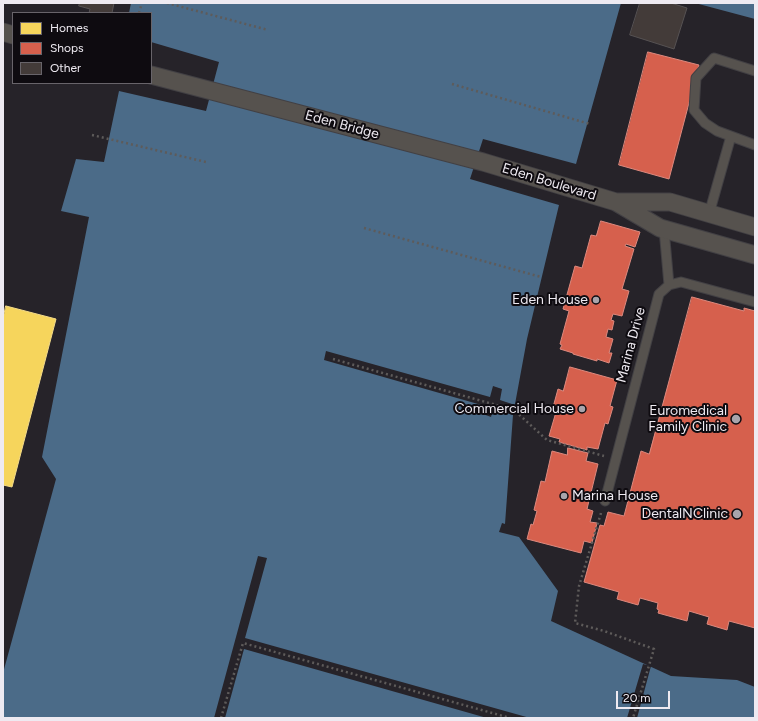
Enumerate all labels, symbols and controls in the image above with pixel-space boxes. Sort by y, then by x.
legend [12,12,152,84]
text: Homes [50,21,88,35]
text: Shops [50,41,84,55]
text: Other [50,61,81,75]
street label: Eden Bridge [303,107,381,143]
street label: Eden Boulevard [500,160,598,204]
place label: Eden House [512,292,588,308]
marker: Eden House [591,295,601,305]
street label: Marina Drive [613,305,649,385]
place label: Commercial House [454,401,574,417]
place label: Euromedical Family Clinic [648,403,727,436]
marker: Commercial House [577,404,587,414]
marker: Euromedical Family Clinic [730,413,742,425]
place label: Marina House [572,488,658,504]
marker: Marina House [559,491,569,501]
place label: DentalNClinic [642,506,728,522]
marker: DentalNClinic [731,508,743,520]
scale bar [618,683,672,709]
text: 20 m [623,691,651,705]

